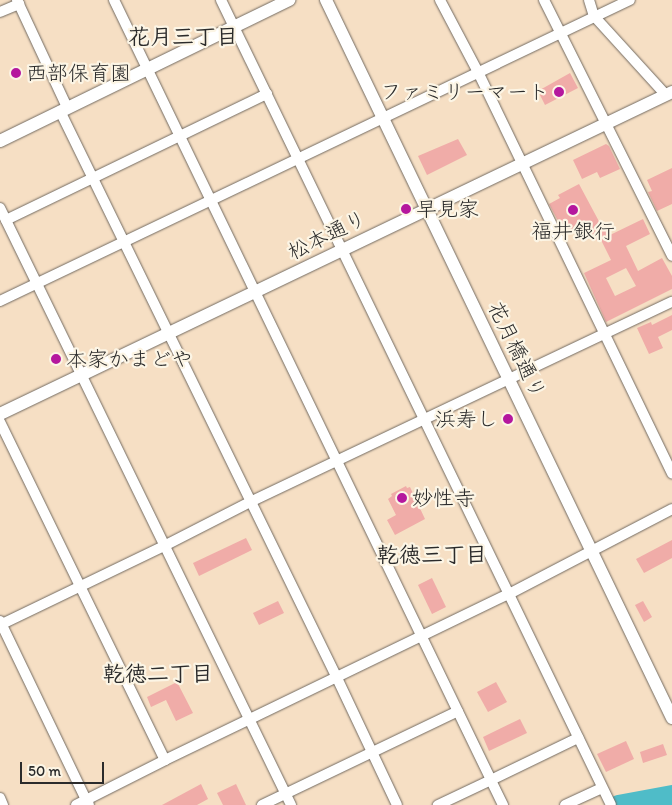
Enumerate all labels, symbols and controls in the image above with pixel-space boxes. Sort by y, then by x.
district label: 花月三丁目 [128,24,238,50]
place label: 西部保育園 [26,60,131,86]
marker: 西部保育園 [10,67,22,79]
place label: ファミリーマート [381,79,549,105]
marker: ファミリーマート [553,86,565,98]
place label: 早見家 [416,196,479,222]
marker: 早見家 [400,203,412,215]
marker: 福井銀行 [567,204,579,216]
street label: 松本通り [284,205,370,265]
place label: 福井銀行 [531,218,615,244]
street label: 花月橋通り [483,297,551,403]
place label: 本家かまどや [66,346,192,372]
marker: 本家かまどや [50,353,62,365]
place label: 浜寿し [435,406,498,432]
marker: 浜寿し [502,413,514,425]
place label: 妙性寺 [412,485,475,511]
marker: 妙性寺 [396,492,408,504]
district label: 乾徳三丁目 [377,542,487,568]
district label: 乾徳二丁目 [103,661,213,687]
scale bar [22,752,106,784]
text: 50 m [28,762,61,780]

